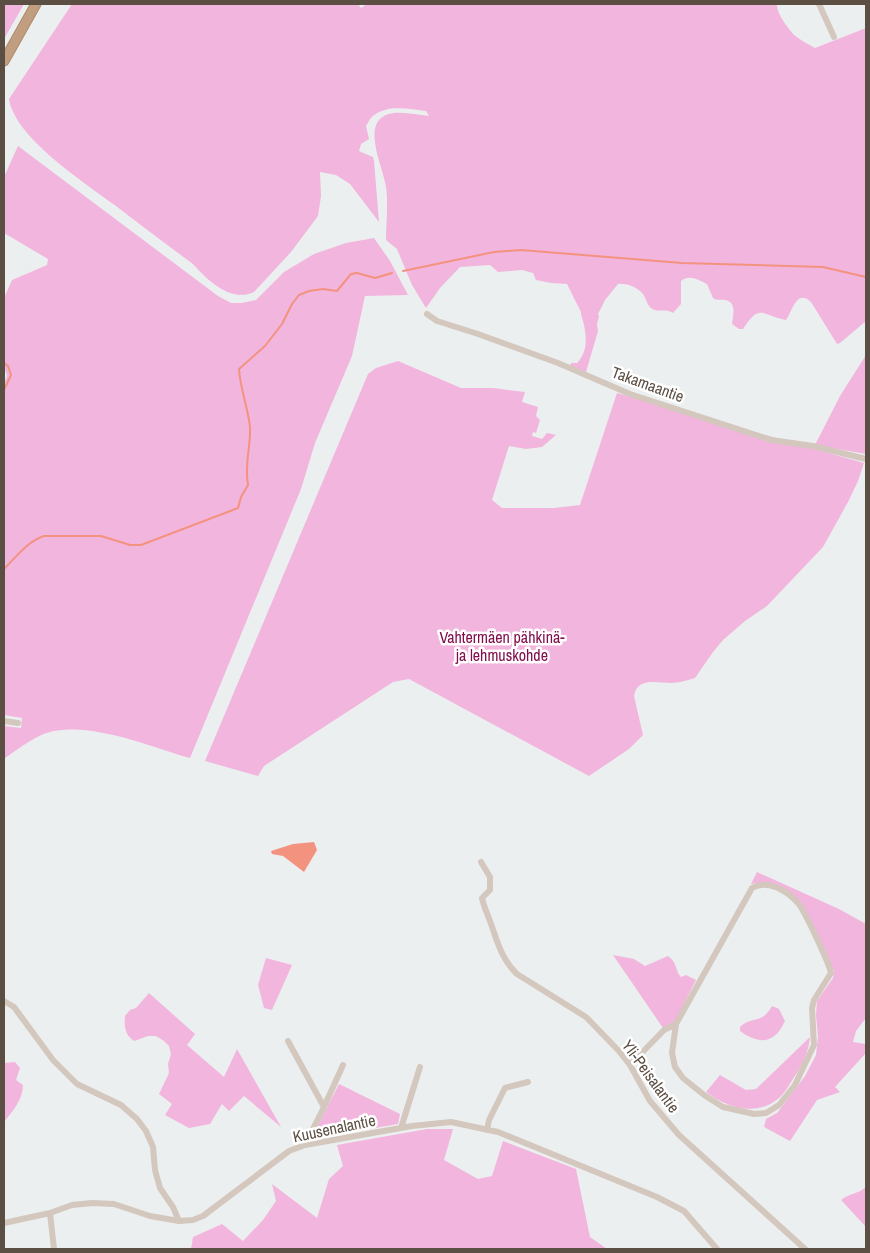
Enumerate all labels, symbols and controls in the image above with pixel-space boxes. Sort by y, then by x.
street label: Takamaantie [609,361,687,407]
park label: Vahtermäen pähkinä- ja lehmuskohde [439,626,565,666]
street label: Yli-Peisalantie [617,1035,685,1117]
street label: Kuusenalantie [291,1109,377,1147]

